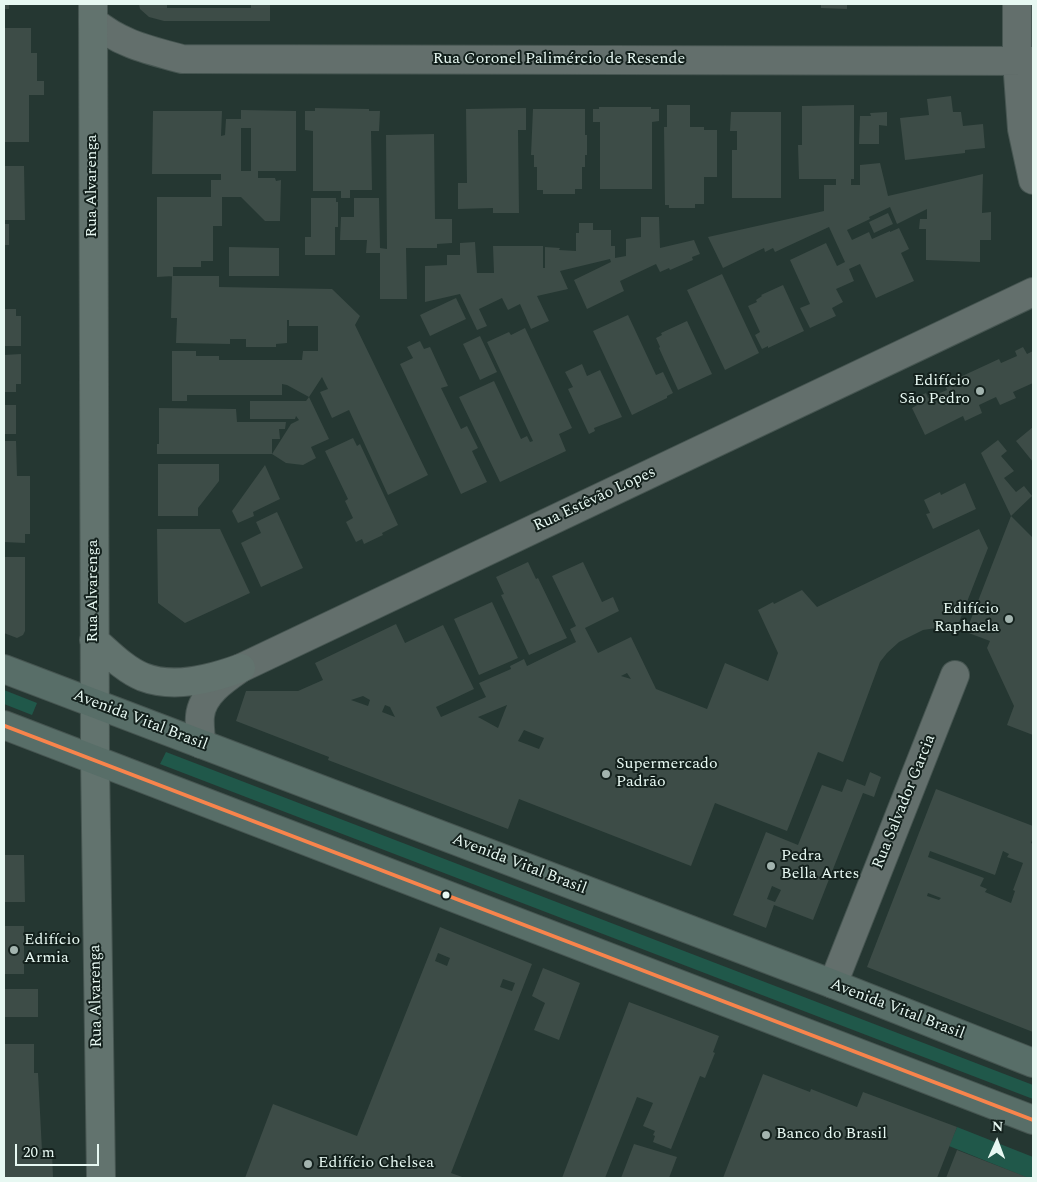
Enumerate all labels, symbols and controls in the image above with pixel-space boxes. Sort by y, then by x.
street label: Rua Coronel Palimércio de Resende [433,50,685,70]
street label: Rua Alvarenga [83,134,103,238]
place label: Edifício São Pedro [899,372,970,410]
marker: Edifício São Pedro [974,385,986,397]
street label: Rua Estêvão Lopes [531,463,659,537]
street label: Rua Alvarenga [84,539,104,643]
place label: Edifício Raphaela [934,600,999,638]
marker: Edifício Raphaela [1003,613,1015,625]
street label: Avenida Vital Brasil [70,687,210,755]
street label: Rua Salvador Garcia [869,732,941,872]
place label: Supermercado Padrão [616,755,718,793]
marker: Supermercado Padrão [600,768,612,780]
street label: Avenida Vital Brasil [449,831,589,899]
place label: Pedra Bella Artes [781,847,859,885]
marker: Pedra Bella Artes [765,860,777,872]
unlabelled marker [441,890,451,900]
place label: Edifício Armia [24,931,80,969]
marker: Edifício Armia [8,944,20,956]
street label: Rua Alvarenga [87,944,107,1048]
street label: Avenida Vital Brasil [827,976,967,1044]
text: N [991,1116,1004,1137]
north arrow [972,1117,1022,1167]
place label: Banco do Brasil [776,1125,887,1145]
marker: Banco do Brasil [760,1129,772,1141]
scale bar [18,1134,101,1166]
text: 20 m [23,1141,55,1164]
place label: Edifício Chelsea [318,1154,434,1174]
marker: Edifício Chelsea [302,1158,314,1170]

